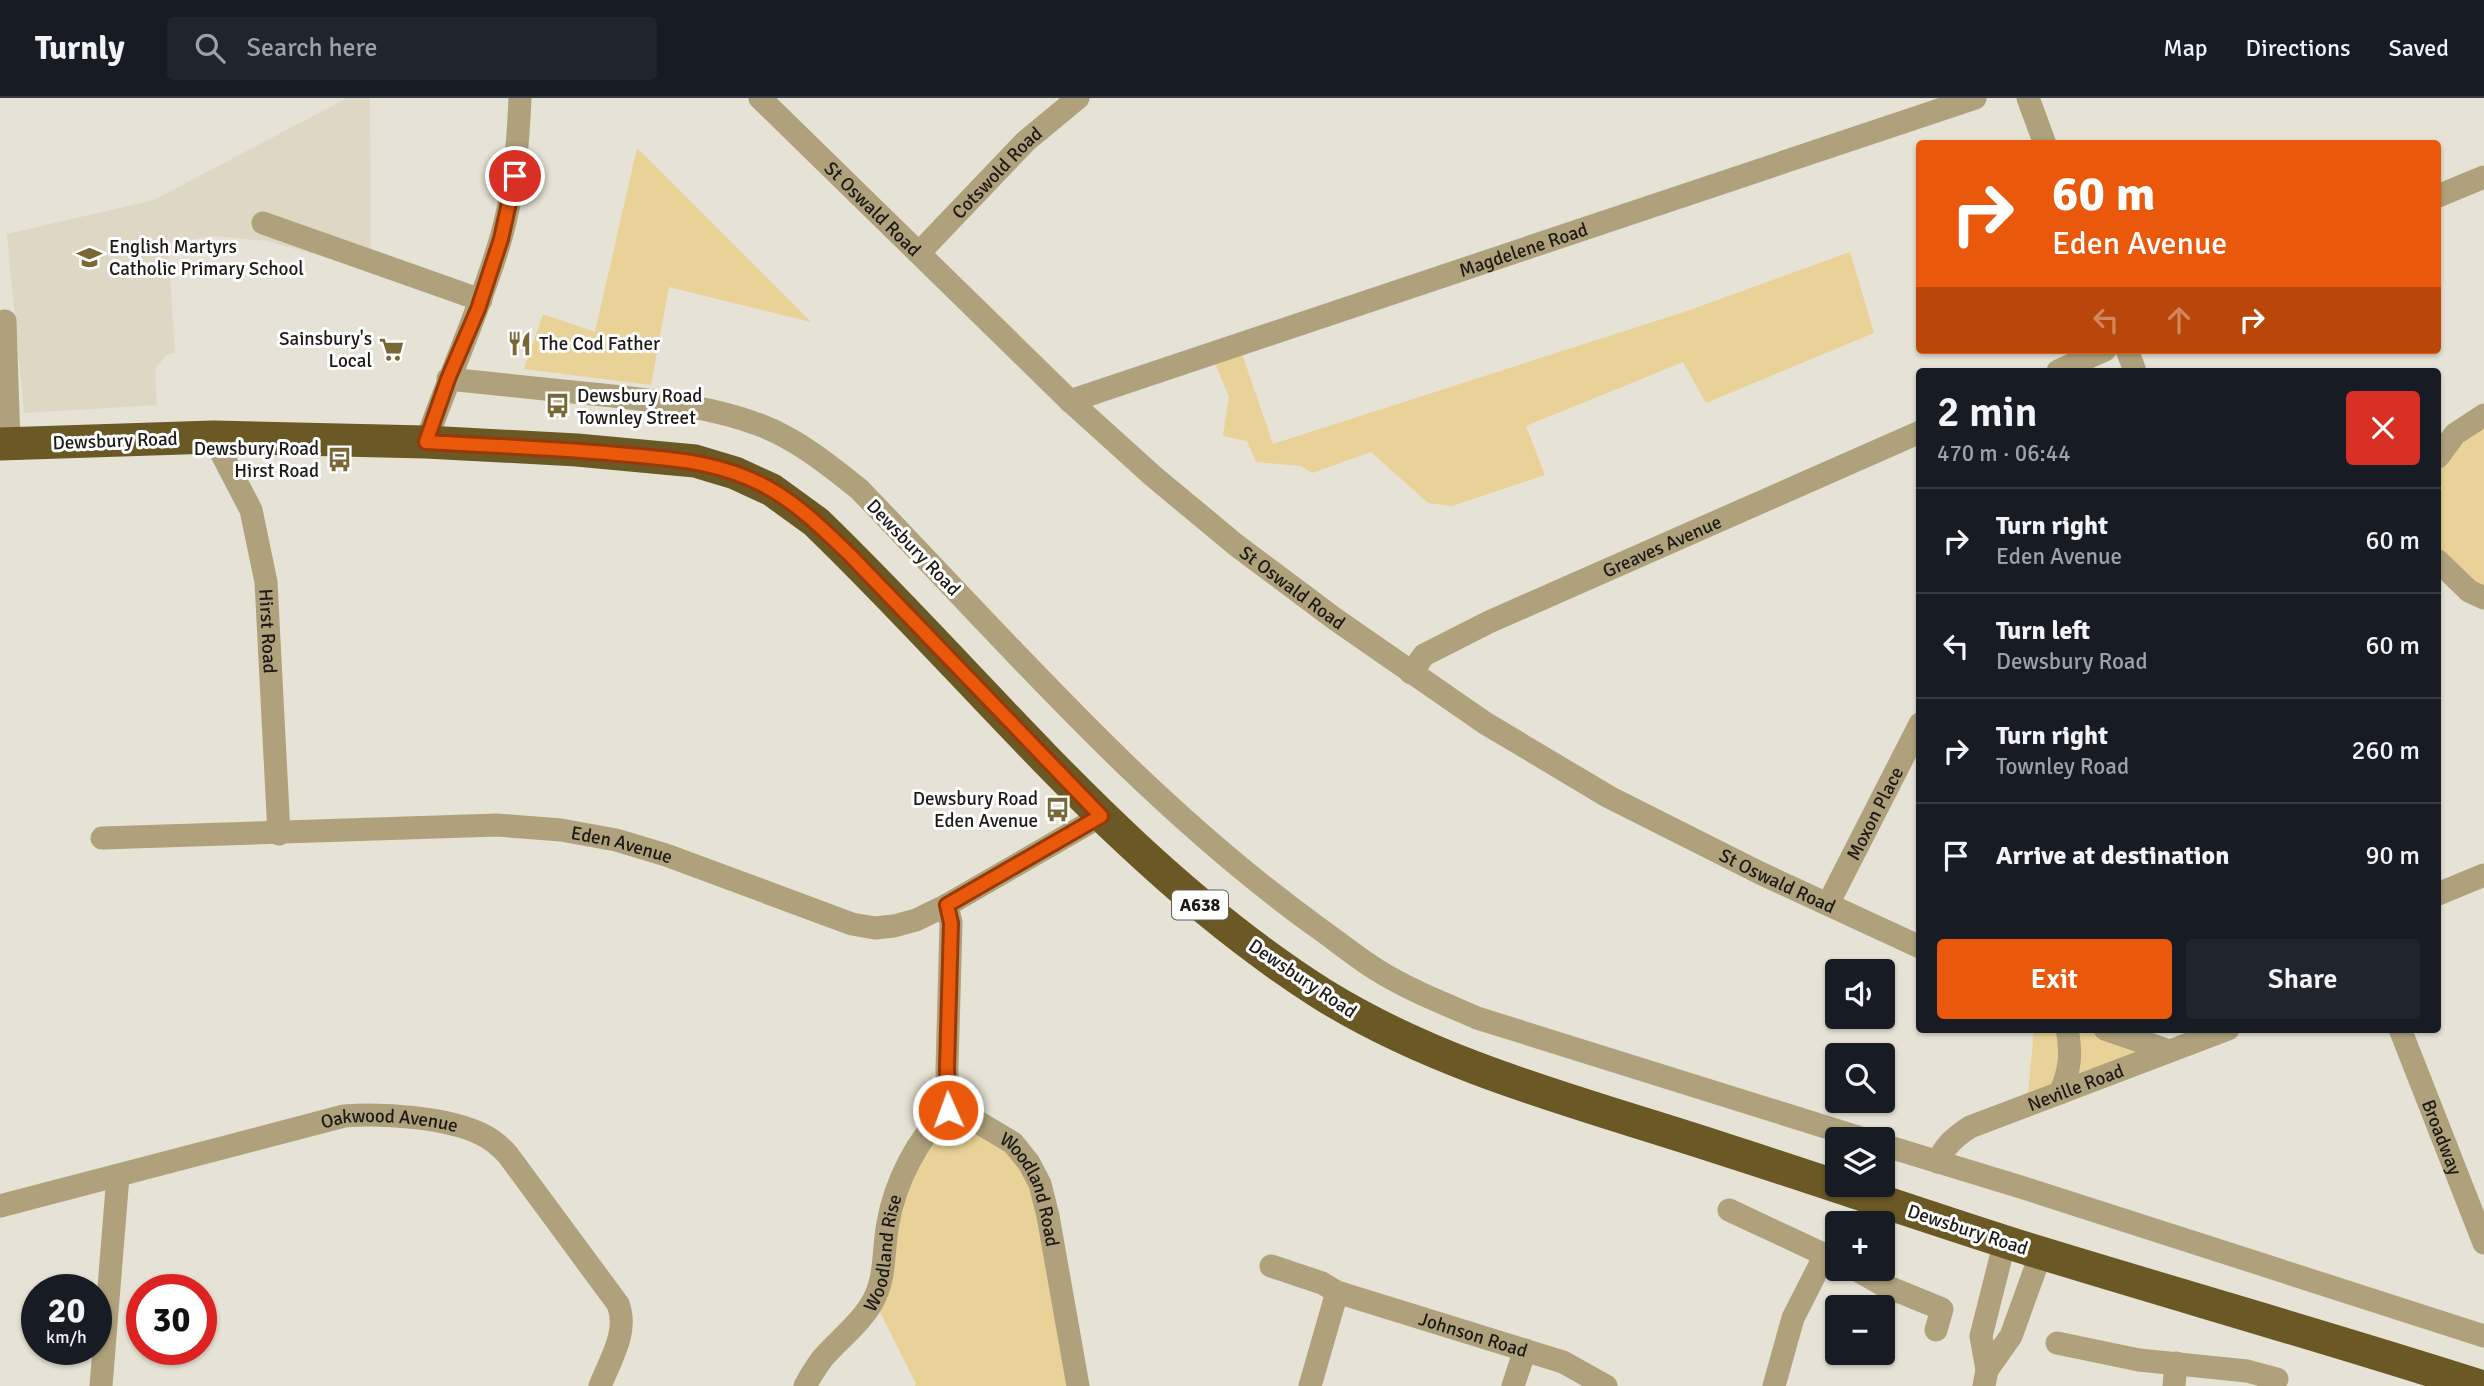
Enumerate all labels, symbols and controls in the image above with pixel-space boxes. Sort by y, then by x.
search box [167,17,657,80]
text: Turnly [35,28,125,69]
icon: search [191,29,229,67]
text: Search here [247,32,378,64]
text: Map [2163,33,2208,63]
text: Directions [2246,33,2351,63]
text: Saved [2389,33,2449,63]
street label: Cotswold Road [947,122,1047,224]
pin [485,146,545,206]
icon: arrive [496,157,534,195]
street label: St Oswald Road [819,157,926,262]
text: 60 m [2052,164,2155,224]
icon: right [1937,168,2028,259]
street label: Magdelene Road [1456,218,1591,283]
text: Eden Avenue [2052,224,2227,263]
place label: English Martyrs Catholic Primary School [109,235,304,281]
school or university icon: English Martyrs Catholic Primary School [75,243,103,271]
icon: left [2087,301,2125,339]
icon: ahead [2160,301,2198,339]
icon: right [2233,301,2271,339]
place label: Sainsbury's Local [279,327,372,373]
restaurant icon: The Cod Father [505,329,533,357]
place label: The Cod Father [539,332,660,356]
supermarket icon: Sainsbury's Local [378,335,406,363]
place label: Dewsbury Road Townley Street [577,384,702,430]
text: 2 min [1937,387,2038,438]
button: close [2346,391,2420,465]
bus stop icon: Dewsbury Road Townley Street [543,392,571,420]
street label: Dewsbury Road [52,427,178,455]
place label: Dewsbury Road Hirst Road [194,437,319,483]
text: 470 m · 06:44 [1937,439,2071,468]
bus stop icon: Dewsbury Road Hirst Road [325,445,353,473]
street label: Dewsbury Road [861,494,965,601]
street label: Greaves Avenue [1599,510,1725,583]
text: Turn right [1996,510,2108,542]
icon: right [1937,522,1975,560]
text: 60 m [2365,525,2420,557]
street label: St Oswald Road [1234,541,1350,635]
text: Eden Avenue [1996,542,2122,571]
street label: Hirst Road [253,588,282,674]
text: Turn left [1996,615,2090,647]
icon: left [1937,627,1975,665]
text: 60 m [2365,630,2420,662]
text: Dewsbury Road [1996,647,2148,676]
text: Turn right [1996,720,2108,752]
icon: right [1937,732,1975,770]
text: 260 m [2351,735,2420,767]
text: Townley Road [1996,752,2129,781]
street label: Moxon Place [1841,763,1909,865]
place label: Dewsbury Road Eden Avenue [913,787,1038,833]
bus stop icon: Dewsbury Road Eden Avenue [1044,795,1072,823]
street label: Eden Avenue [569,821,676,869]
icon: arrive [1937,837,1975,875]
text: Arrive at destination [1996,840,2229,872]
text: 90 m [2365,840,2420,872]
street label: St Oswald Road [1715,843,1839,919]
road number: A638 [1172,890,1228,920]
street label: Dewsbury Road [1244,934,1361,1024]
button: Exit [1937,939,2172,1019]
button: Share [2186,939,2420,1019]
map controls [1825,959,1895,1365]
button: sound [1825,959,1895,1029]
button: search [1825,1043,1895,1113]
street label: Neville Road [2024,1059,2127,1117]
position arrow [911,1073,985,1147]
street label: Broadway [2416,1096,2467,1179]
street label: Oakwood Avenue [318,1104,461,1138]
street label: Woodland Road [995,1127,1064,1249]
button: layers [1825,1127,1895,1197]
street label: Woodland Rise [858,1191,908,1316]
street label: Dewsbury Road [1904,1199,2031,1261]
button: + [1825,1211,1895,1281]
speed limit sign: 30 [126,1274,217,1365]
text: 20 [48,1289,85,1332]
button: − [1825,1295,1895,1365]
street label: Johnson Road [1416,1307,1530,1363]
text: km/h [46,1326,87,1348]

